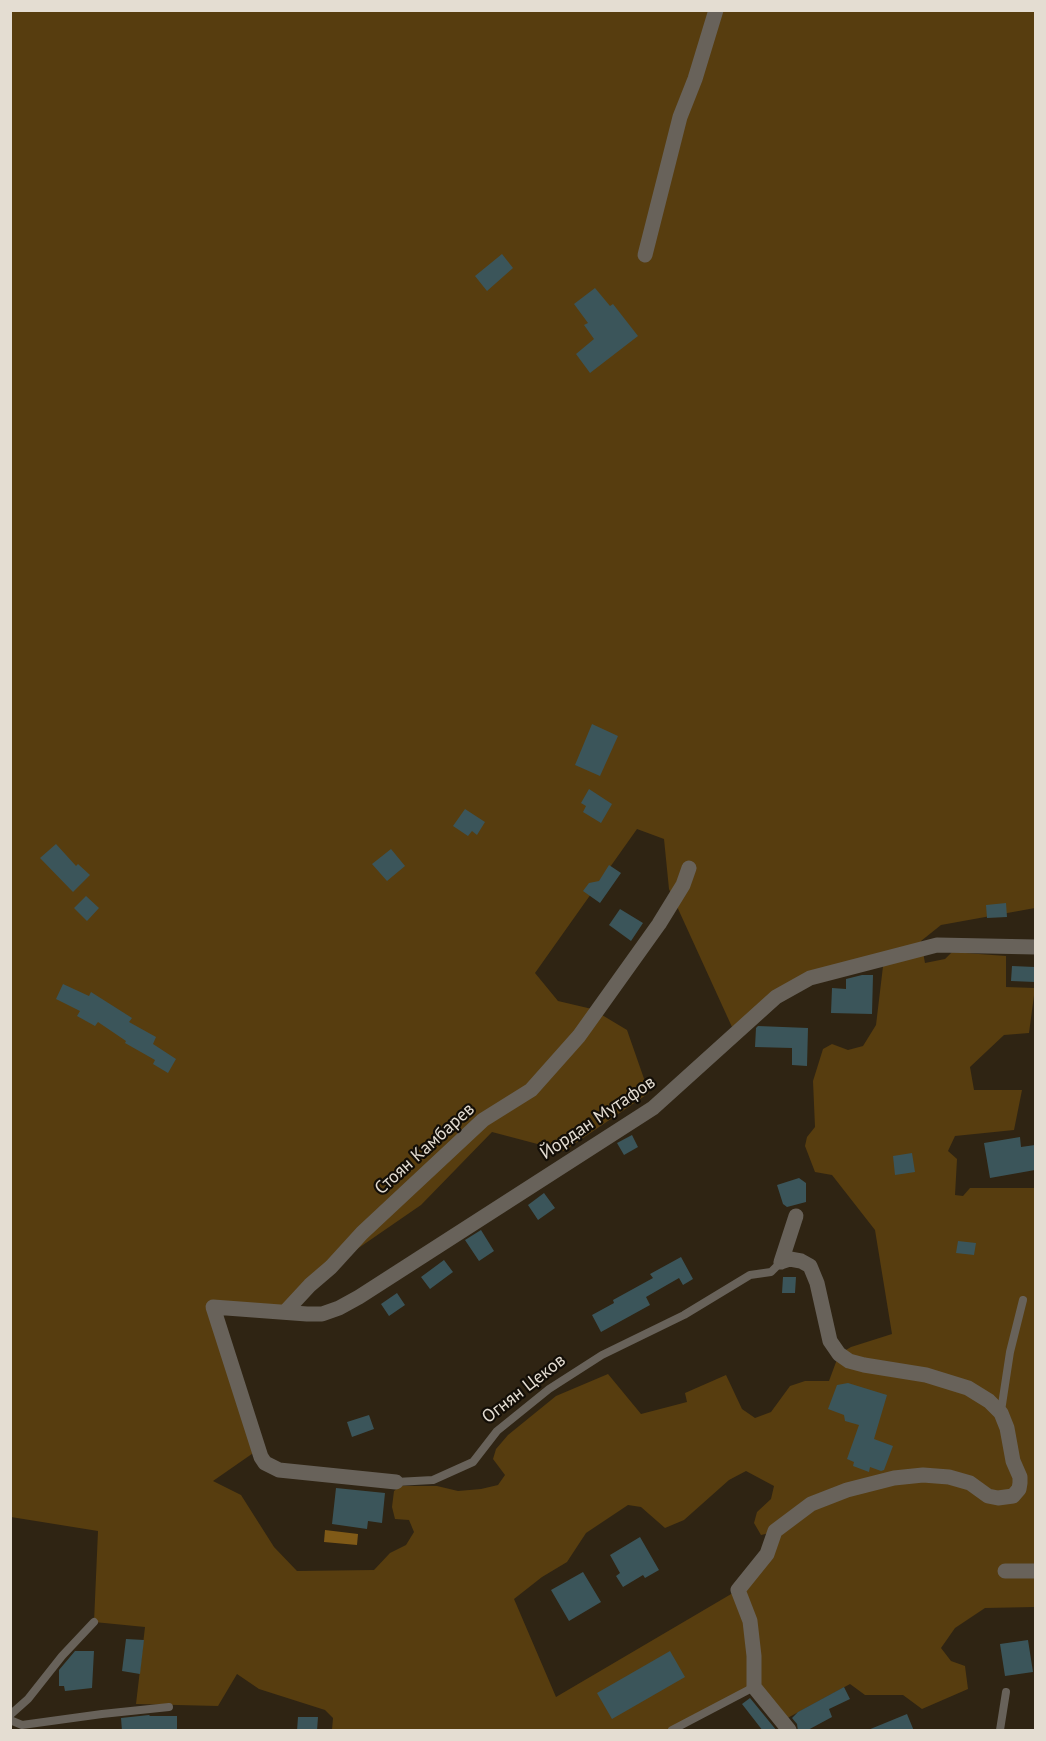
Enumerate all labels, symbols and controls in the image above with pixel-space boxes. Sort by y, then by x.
street label: Йордан Мутафов [536,1071,660,1165]
street label: Стоян Камбарев [371,1099,479,1199]
street label: Огнян Цеков [478,1350,570,1428]

